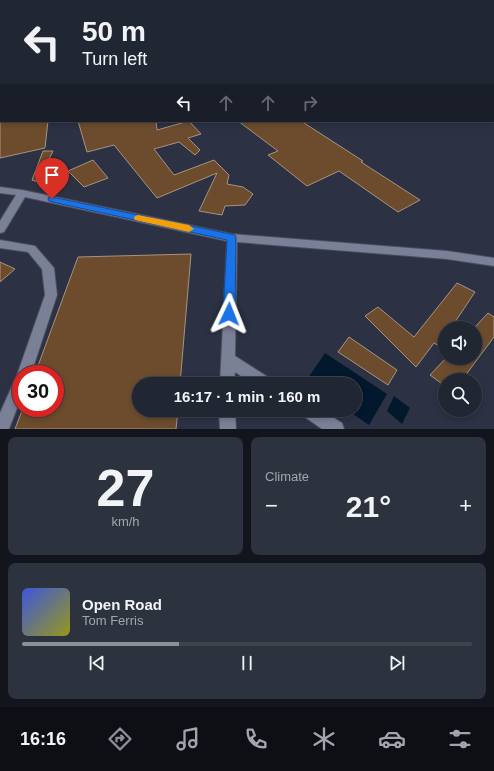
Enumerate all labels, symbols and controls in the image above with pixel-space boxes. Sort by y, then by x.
icon: left [16,16,68,68]
text: 50 m [82,16,146,47]
text: Turn left [82,49,147,69]
icon: left [173,92,195,114]
icon: ahead [215,92,237,114]
icon: ahead [257,92,279,114]
icon: right [299,92,321,114]
pin [35,158,69,199]
icon: arrive [41,164,63,186]
position arrow [208,293,250,335]
map controls [438,321,482,417]
button: sound [438,321,482,365]
speed limit sign: 30 [12,365,64,417]
button: search [438,373,482,417]
text: 16:17 · 1 min · 160 m [174,388,320,405]
text: 27 [97,459,154,517]
text: Climate [265,469,309,484]
text: 21° [346,490,391,523]
text: − [265,493,278,518]
text: + [459,493,472,518]
text: km/h [111,514,140,529]
text: Open Road [82,596,162,613]
text: Tom Ferris [82,613,143,628]
icon: previous [86,652,108,674]
icon: pause [236,652,258,674]
icon: next [386,652,408,674]
icon: directions [106,725,134,753]
icon: music [174,725,202,753]
icon: phone [242,725,270,753]
icon: climate [310,725,338,753]
icon: car [378,725,406,753]
icon: filters [446,725,474,753]
text: 16:16 [20,729,66,749]

